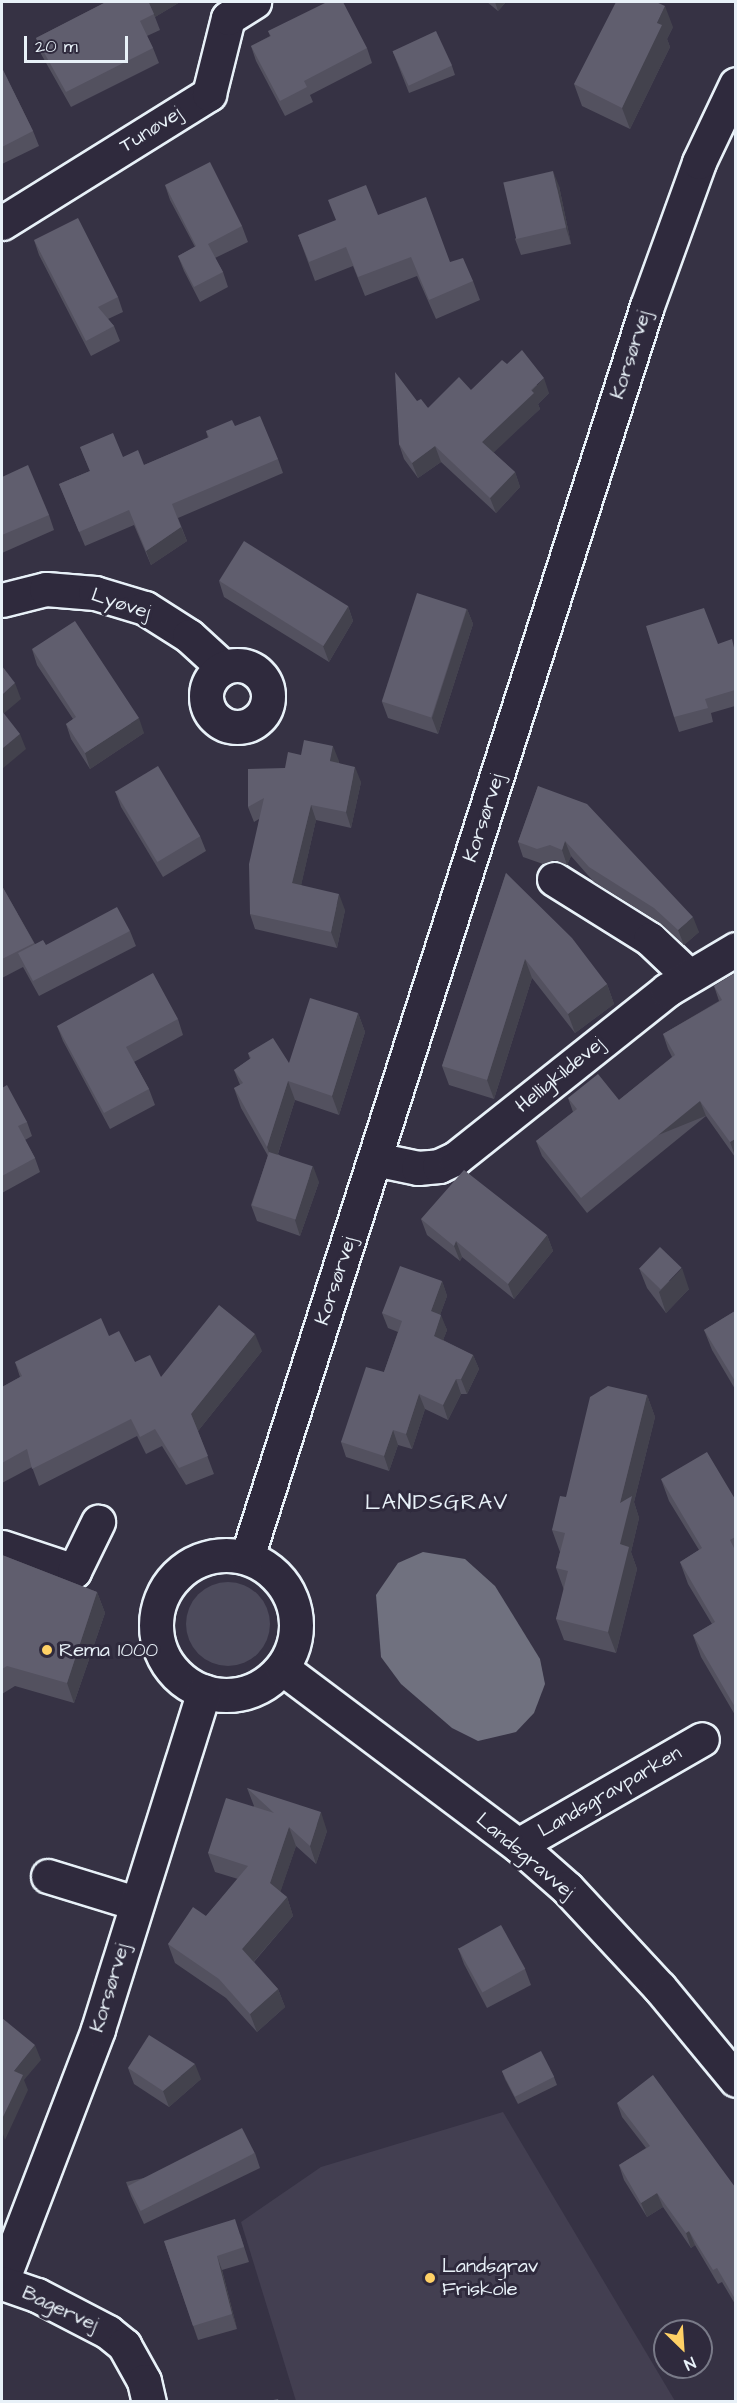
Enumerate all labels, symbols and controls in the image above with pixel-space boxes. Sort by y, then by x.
scale bar [27,24,130,62]
text: 20 m [35,34,78,59]
street label: Tunøvej [116,102,186,158]
street label: Korsørvej [605,308,657,402]
street label: Lyøvej [88,583,154,625]
street label: Korsørvej [458,771,510,865]
street label: Helligkildevej [511,1032,609,1118]
street label: Korsørvej [310,1234,362,1328]
district label: LANDSGRAV [365,1490,509,1516]
place label: Rema 1000 [59,1638,158,1662]
marker: Rema 1000 [40,1643,54,1657]
street label: Landsgravparken [534,1741,686,1843]
street label: Landsgravvej [471,1808,579,1904]
street label: Korsørvej [85,1941,135,2035]
place label: Landsgrav Friskole [442,2254,538,2301]
marker: Landsgrav Friskole [423,2271,437,2285]
street label: Bagervej [18,2281,102,2337]
north arrow [653,2319,713,2379]
text: N [681,2351,699,2376]

